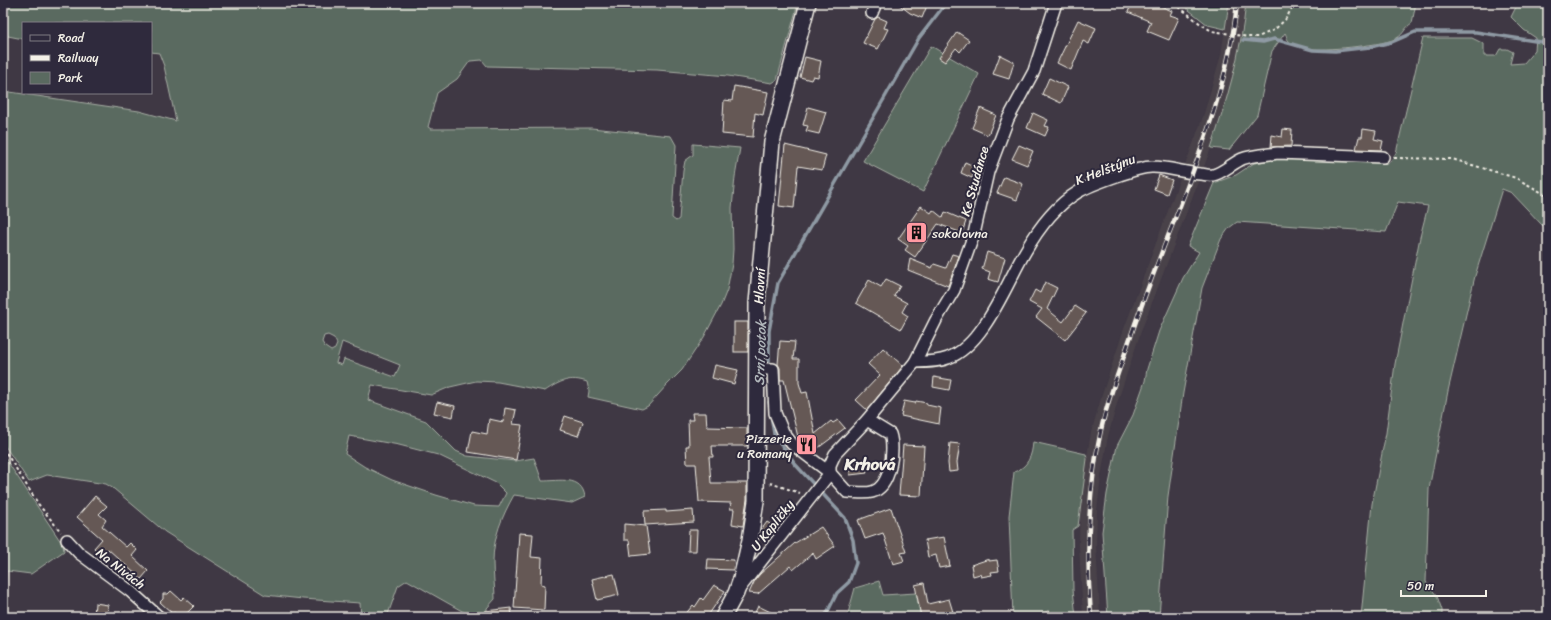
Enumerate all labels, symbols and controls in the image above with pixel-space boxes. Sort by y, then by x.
legend [22,22,152,94]
text: Road [58,27,85,49]
text: Railway [58,47,99,69]
text: Park [58,67,83,89]
street label: Ke Studánce [954,143,995,219]
street label: K Helštýnu [1072,147,1139,192]
building icon: sokolovna [904,220,930,246]
place label: sokolovna [931,222,988,245]
street label: Hlavní [747,266,772,305]
water label: Srní potok [747,319,774,386]
place label: Pizzerie u Romany [737,427,792,465]
restaurant icon: Pizzerie u Romany [794,432,820,458]
district label: Krhová [843,449,896,479]
street label: U Kapličky [745,494,800,556]
street label: Na Nivách [91,542,151,595]
scale bar [1401,572,1486,598]
text: 50 m [1407,575,1434,597]

